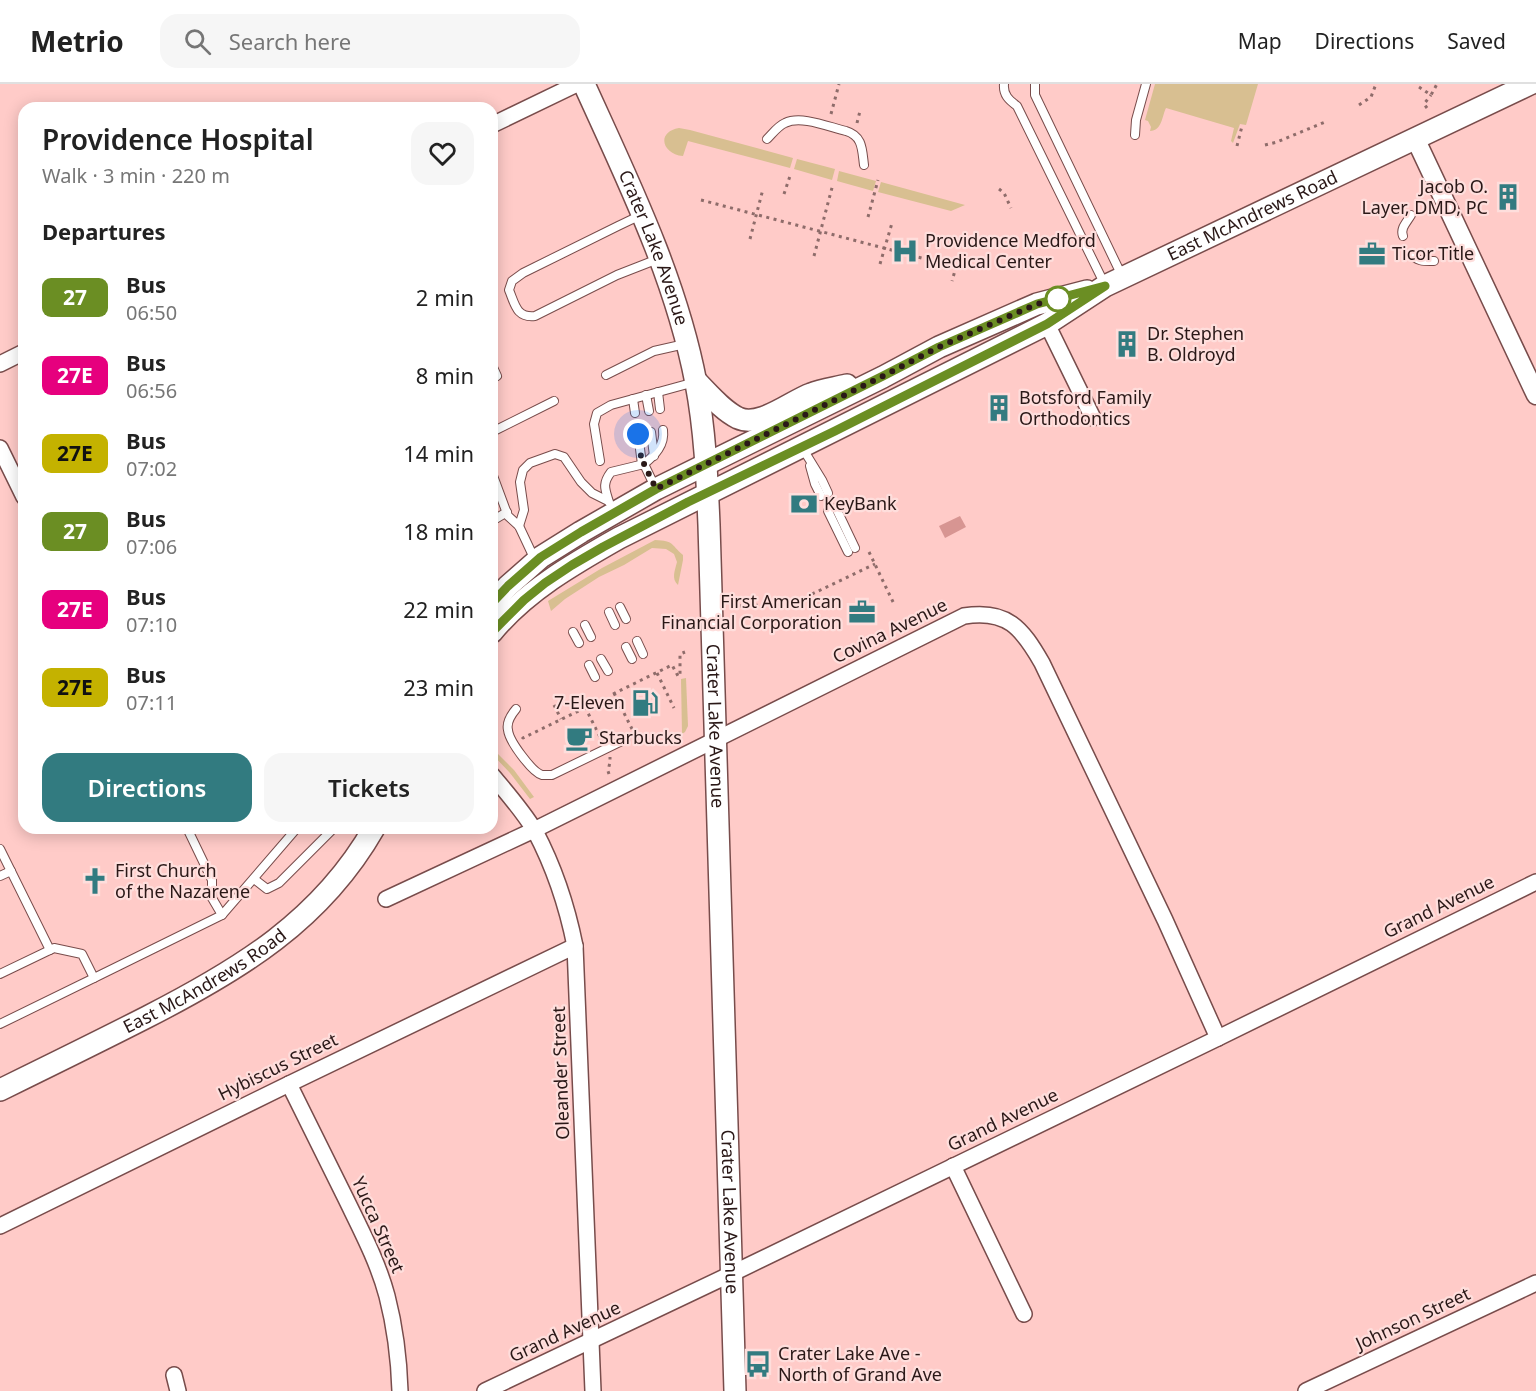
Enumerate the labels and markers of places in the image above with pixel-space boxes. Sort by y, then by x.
place label: Jacob O. Layer, DMD, PC [1361,174,1488,219]
building icon: Jacob O. Layer, DMD, PC [1493,182,1523,212]
place label: Providence Medford Medical Center [925,228,1096,273]
hospital icon: Providence Medford Medical Center [890,236,920,266]
office icon: Ticor Title [1357,239,1387,269]
place label: Ticor Title [1392,241,1474,265]
unlabelled marker [1045,286,1071,312]
place label: Dr. Stephen B. Oldroyd [1147,321,1244,366]
building icon: Dr. Stephen B. Oldroyd [1112,329,1142,359]
place label: Botsford Family Orthodontics [1019,385,1152,430]
building icon: Botsford Family Orthodontics [984,393,1014,423]
bank icon: KeyBank [789,489,819,519]
place label: KeyBank [824,491,897,515]
place label: First American Financial Corporation [661,589,842,634]
office icon: First American Financial Corporation [847,597,877,627]
fuel station icon: 7-Eleven [630,688,660,718]
place label: 7-Eleven [554,690,625,714]
cafe icon: Starbucks [564,723,594,753]
place label: Starbucks [599,725,682,749]
place label: First Church of the Nazarene [115,858,250,903]
church icon: First Church of the Nazarene [80,866,110,896]
place label: Crater Lake Ave - North of Grand Ave [778,1341,942,1386]
bus stop icon: Crater Lake Ave - North of Grand Ave [743,1349,773,1379]

